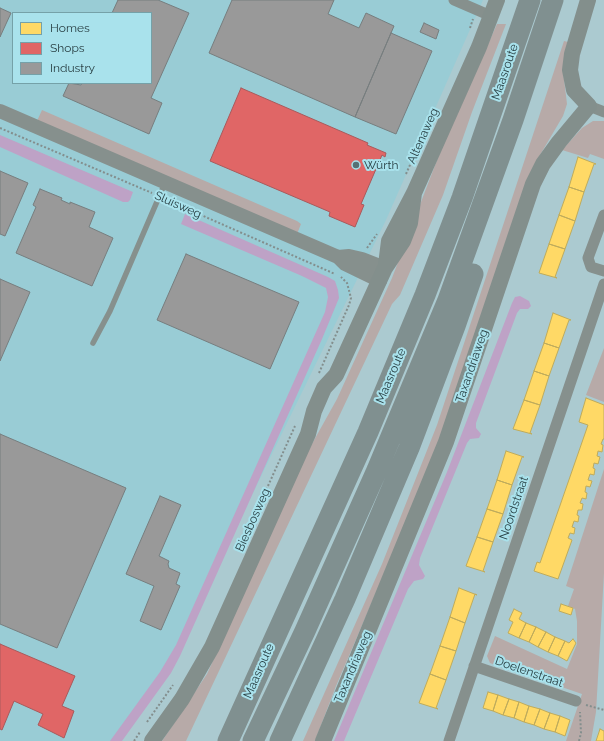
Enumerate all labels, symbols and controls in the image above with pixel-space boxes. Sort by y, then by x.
legend [12,12,152,84]
text: Homes [50,21,90,35]
text: Shops [50,41,85,55]
street label: Maasroute [489,42,521,102]
text: Industry [50,61,95,75]
street label: Altenaweg [404,106,442,166]
place label: Würth [364,158,398,172]
marker: Würth [351,160,361,170]
street label: Sluisweg [152,188,204,222]
street label: Taxandriaweg [453,327,491,405]
street label: Maasroute [373,346,409,406]
street label: Noordstraat [496,474,532,542]
street label: Biesbosweg [233,486,273,554]
street label: Taxandriaweg [331,629,375,705]
street label: Maasroute [241,641,277,701]
street label: Doelenstraat [493,654,565,690]

